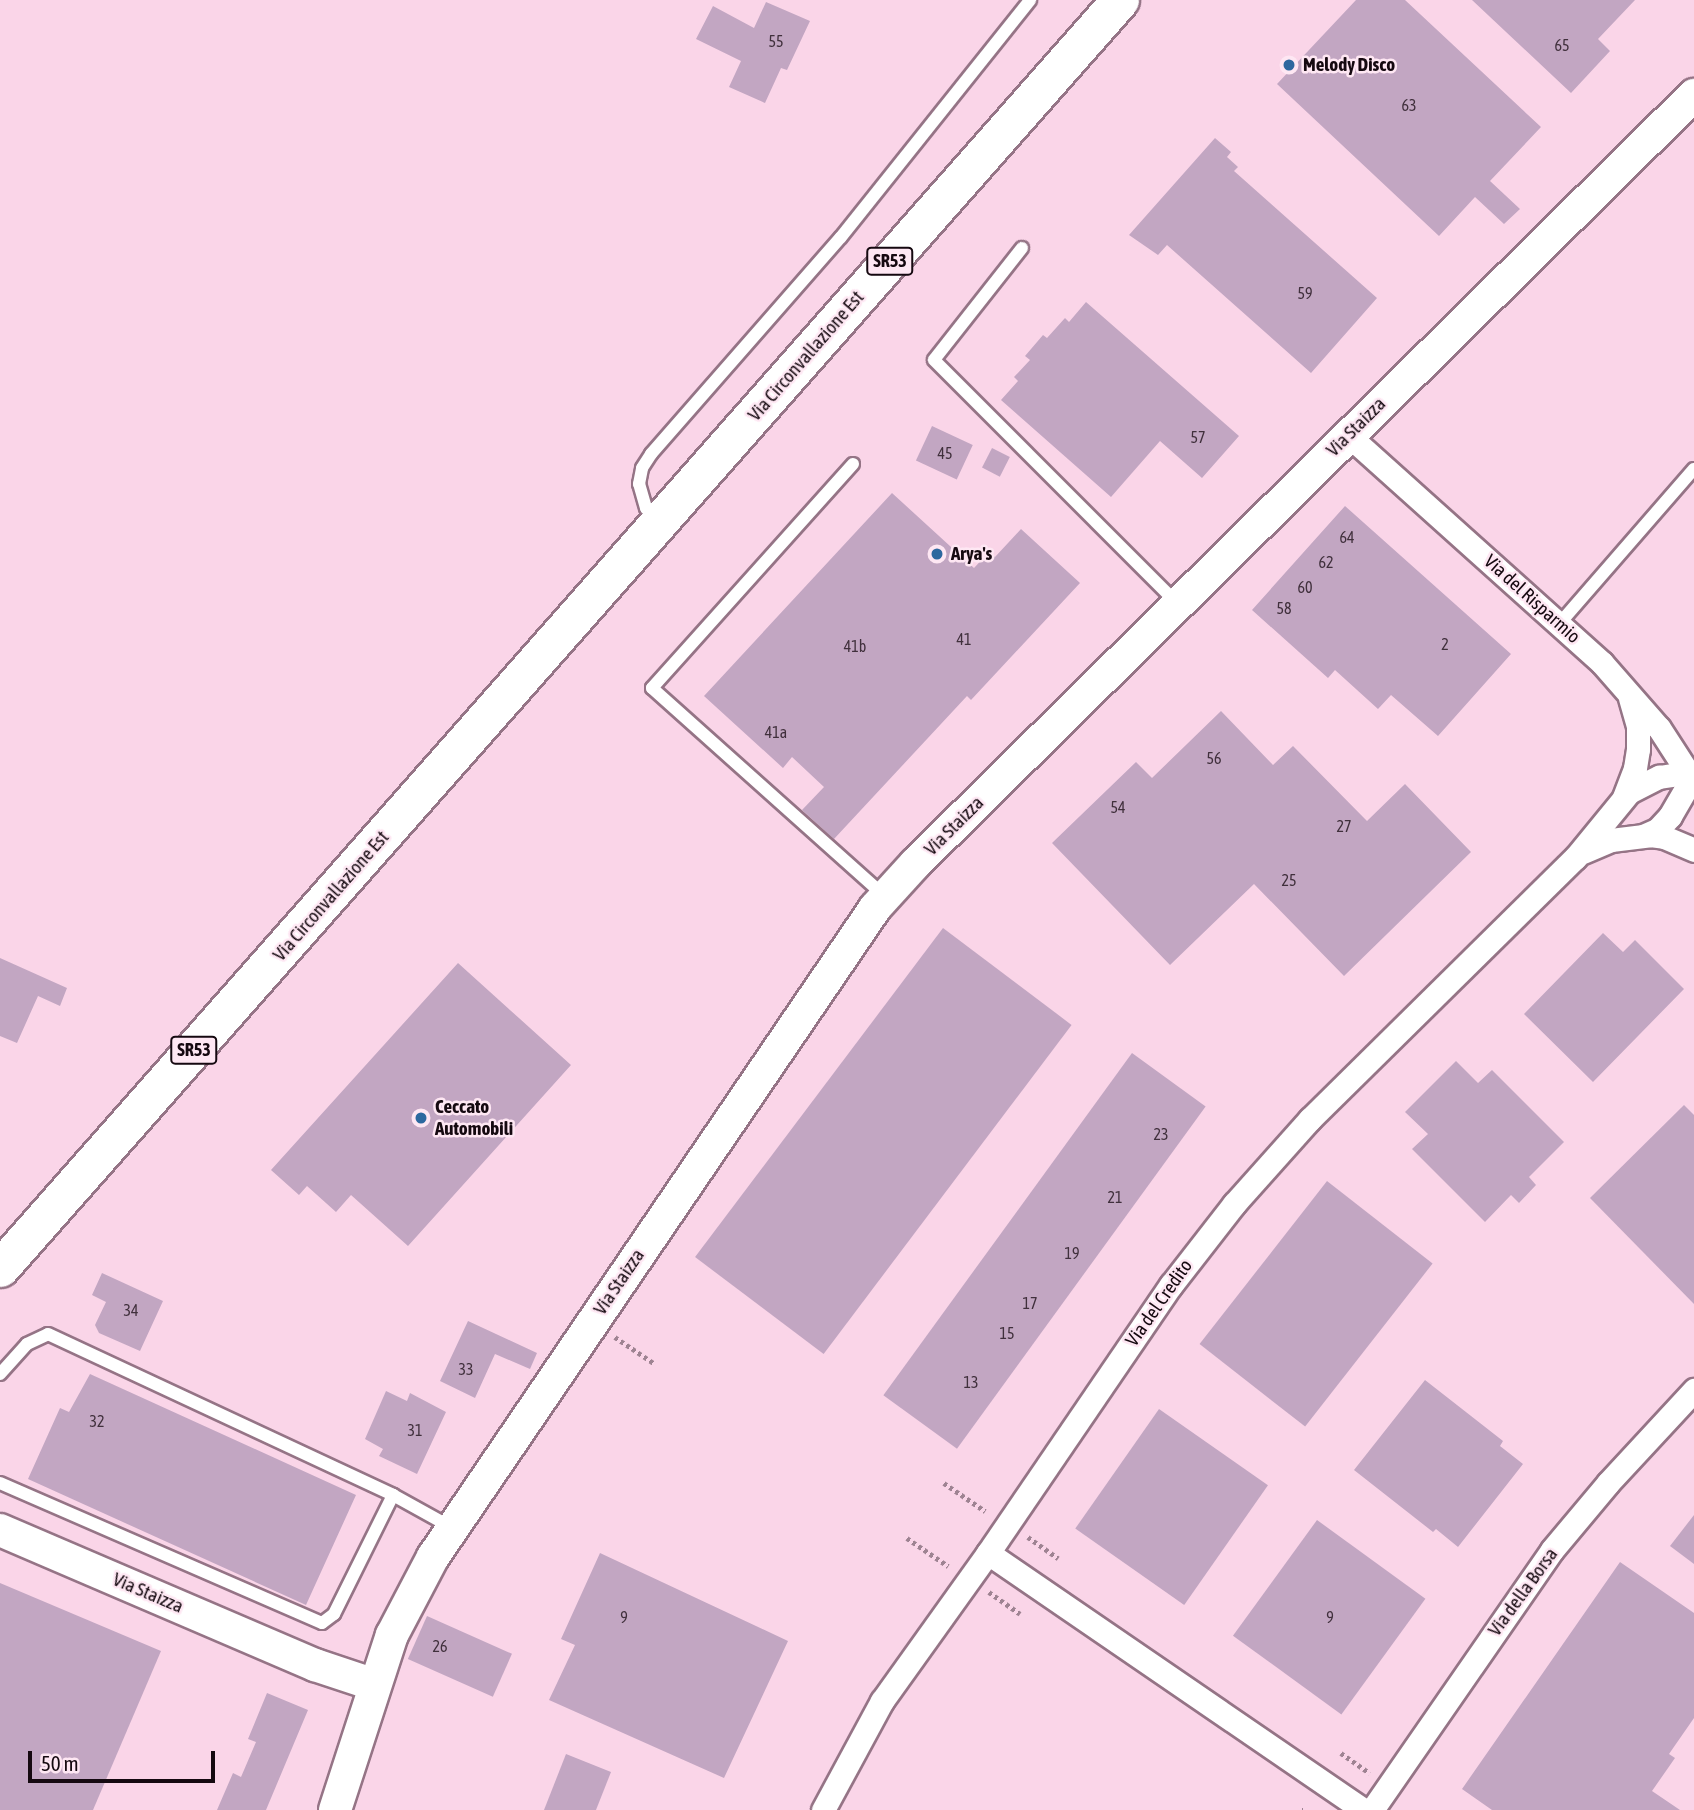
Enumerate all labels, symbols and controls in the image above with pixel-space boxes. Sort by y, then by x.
house number: 55 [768,31,784,51]
house number: 65 [1554,35,1570,55]
place label: Melody Disco [1303,54,1395,76]
marker: Melody Disco [1281,57,1297,73]
house number: 63 [1401,95,1417,115]
road number: SR53 [866,246,914,276]
house number: 59 [1297,283,1313,303]
street label: Via Circonvallazione Est [743,286,869,426]
street label: Via Staizza [1322,393,1390,461]
house number: 57 [1190,427,1206,447]
house number: 45 [937,443,953,463]
house number: 64 [1339,527,1355,547]
place label: Arya's [951,543,992,565]
marker: Arya's [929,546,945,562]
street label: Via del Risparmio [1479,550,1585,648]
house number: 62 [1318,552,1334,572]
house number: 60 [1297,577,1313,597]
house number: 58 [1276,598,1292,618]
house number: 41 [956,629,972,649]
house number: 2 [1441,634,1449,654]
house number: 41b [844,636,866,656]
house number: 41a [765,722,787,742]
house number: 56 [1206,748,1222,768]
street label: Via Staizza [920,792,988,860]
house number: 54 [1110,797,1126,817]
house number: 27 [1336,816,1352,836]
street label: Via Circonvallazione Est [268,826,394,966]
house number: 25 [1281,870,1297,890]
road number: SR53 [170,1036,218,1064]
place label: Ceccato Automobili [435,1096,513,1140]
marker: Ceccato Automobili [413,1110,429,1126]
house number: 23 [1153,1124,1169,1144]
house number: 21 [1107,1187,1123,1207]
house number: 19 [1064,1243,1080,1263]
street label: Via Staizza [589,1245,649,1319]
street label: Via del Credito [1121,1255,1197,1351]
house number: 17 [1022,1293,1038,1313]
house number: 34 [123,1300,139,1320]
house number: 15 [999,1323,1015,1343]
house number: 33 [458,1359,474,1379]
house number: 13 [963,1372,979,1392]
house number: 32 [89,1411,105,1431]
house number: 31 [407,1420,423,1440]
street label: Via della Borsa [1483,1543,1563,1641]
street label: Via Staizza [109,1568,187,1618]
house number: 9 [620,1607,628,1627]
house number: 9 [1326,1607,1334,1627]
house number: 26 [432,1636,448,1656]
scale bar [32,1736,219,1780]
text: 50 m [41,1751,79,1775]

